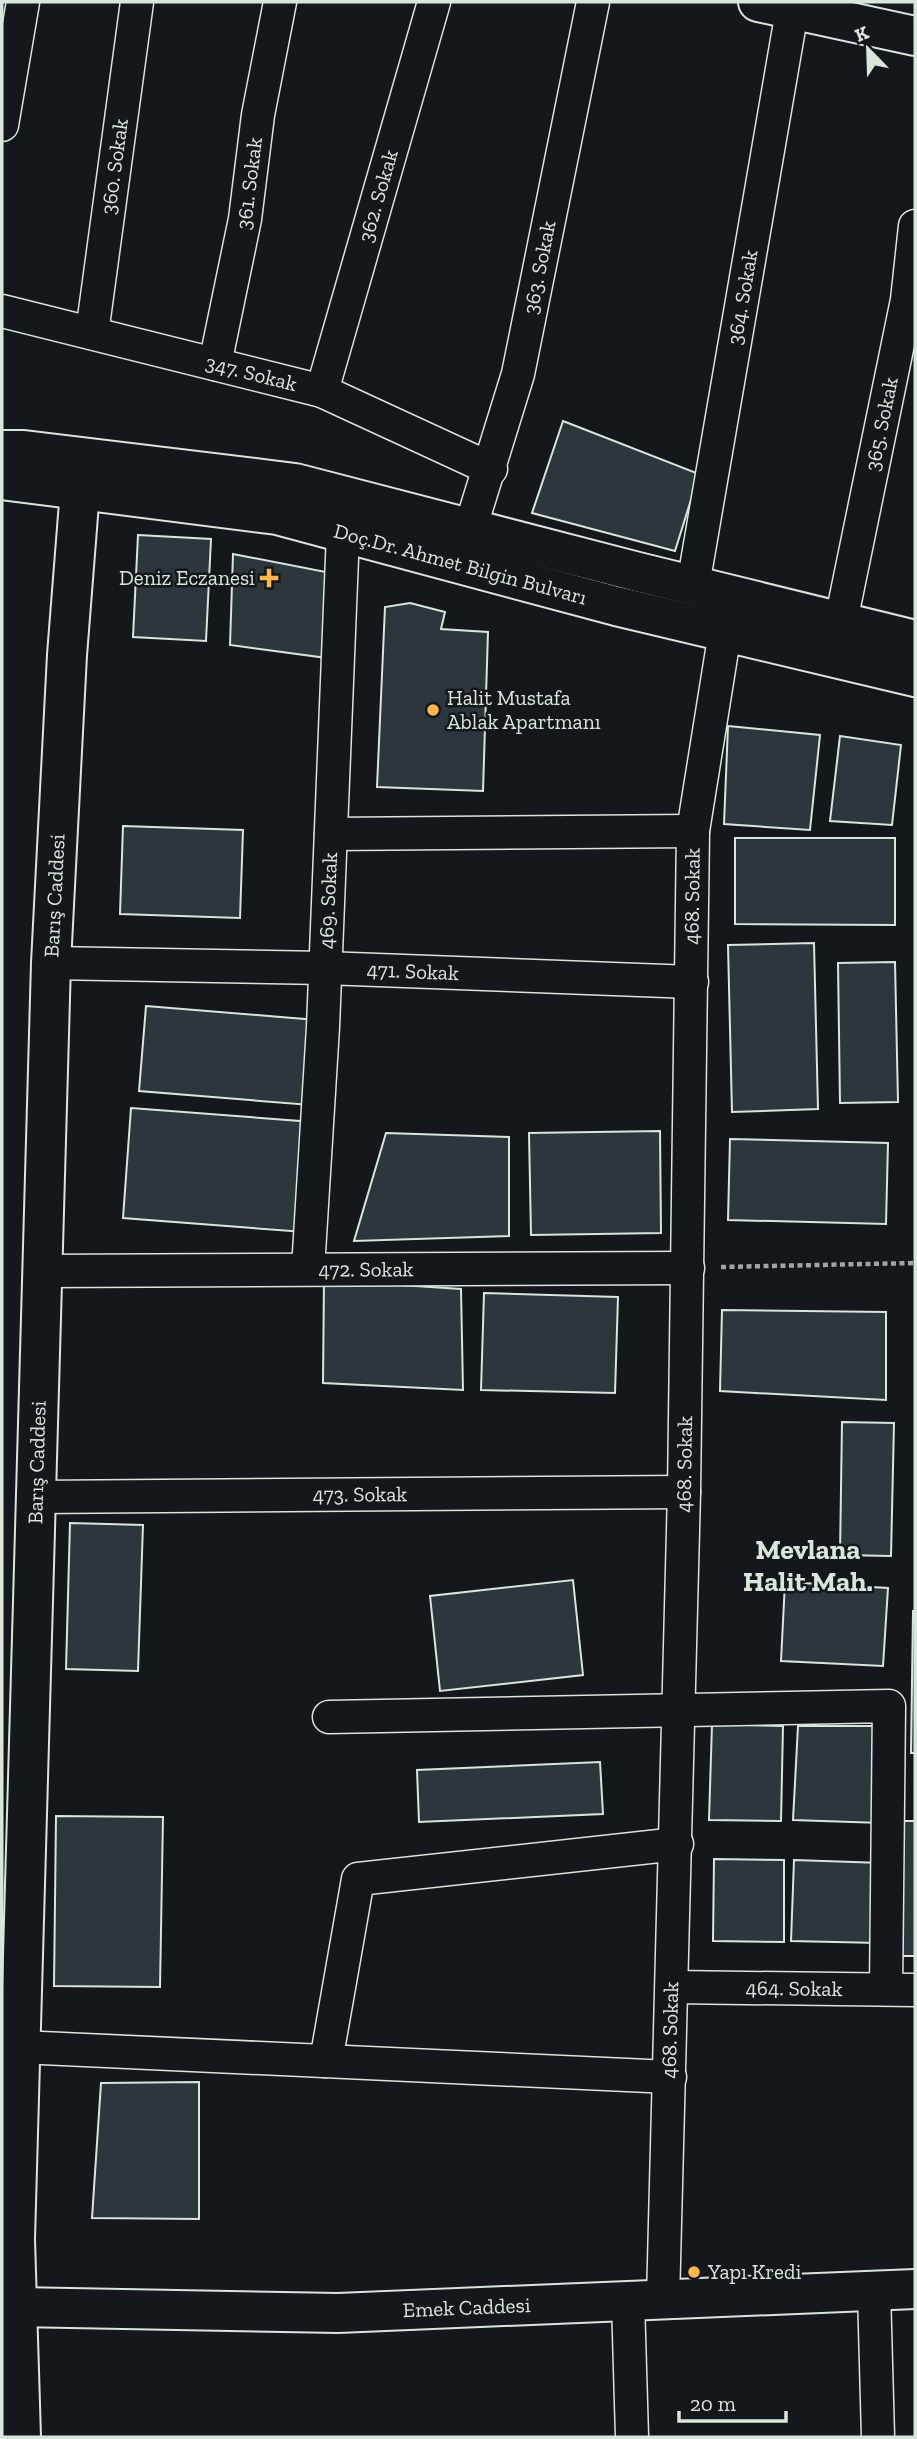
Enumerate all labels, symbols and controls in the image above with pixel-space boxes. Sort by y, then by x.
north arrow [833,14,903,84]
text: K [851,21,872,47]
street label: 360. Sokak [95,117,133,216]
street label: 361. Sokak [230,136,267,232]
street label: 362. Sokak [352,146,403,245]
street label: 363. Sokak [517,218,561,316]
street label: 364. Sokak [722,248,763,347]
street label: 347. Sokak [203,349,300,396]
street label: 365. Sokak [859,375,903,473]
street label: Doç.Dr. Ahmet Bilgin Bulvarı [331,518,590,610]
place label: Deniz Eczanesi [119,565,255,590]
marker: Deniz Eczanesi [261,570,277,586]
place label: Halit Mustafa Ablak Apartmanı [447,685,601,734]
marker: Halit Mustafa Ablak Apartmanı [425,702,441,718]
street label: Barış Caddesi [38,833,70,958]
street label: 468. Sokak [678,848,705,945]
street label: 469. Sokak [313,852,342,949]
street label: 471. Sokak [366,957,460,985]
street label: 472. Sokak [318,1256,414,1282]
street label: Barış Caddesi [22,1400,51,1524]
street label: 468. Sokak [670,1416,697,1513]
street label: 473. Sokak [313,1481,407,1507]
district label: Mevlana Halit Mah. [743,1533,873,1598]
street label: 464. Sokak [745,1975,843,2001]
street label: 468. Sokak [656,1981,683,2079]
place label: Yapı Kredi [707,2259,801,2284]
marker: Yapı Kredi [686,2264,702,2280]
street label: Emek Caddesi [402,2292,531,2322]
scale bar [679,2380,786,2424]
text: 20 m [690,2391,736,2416]

